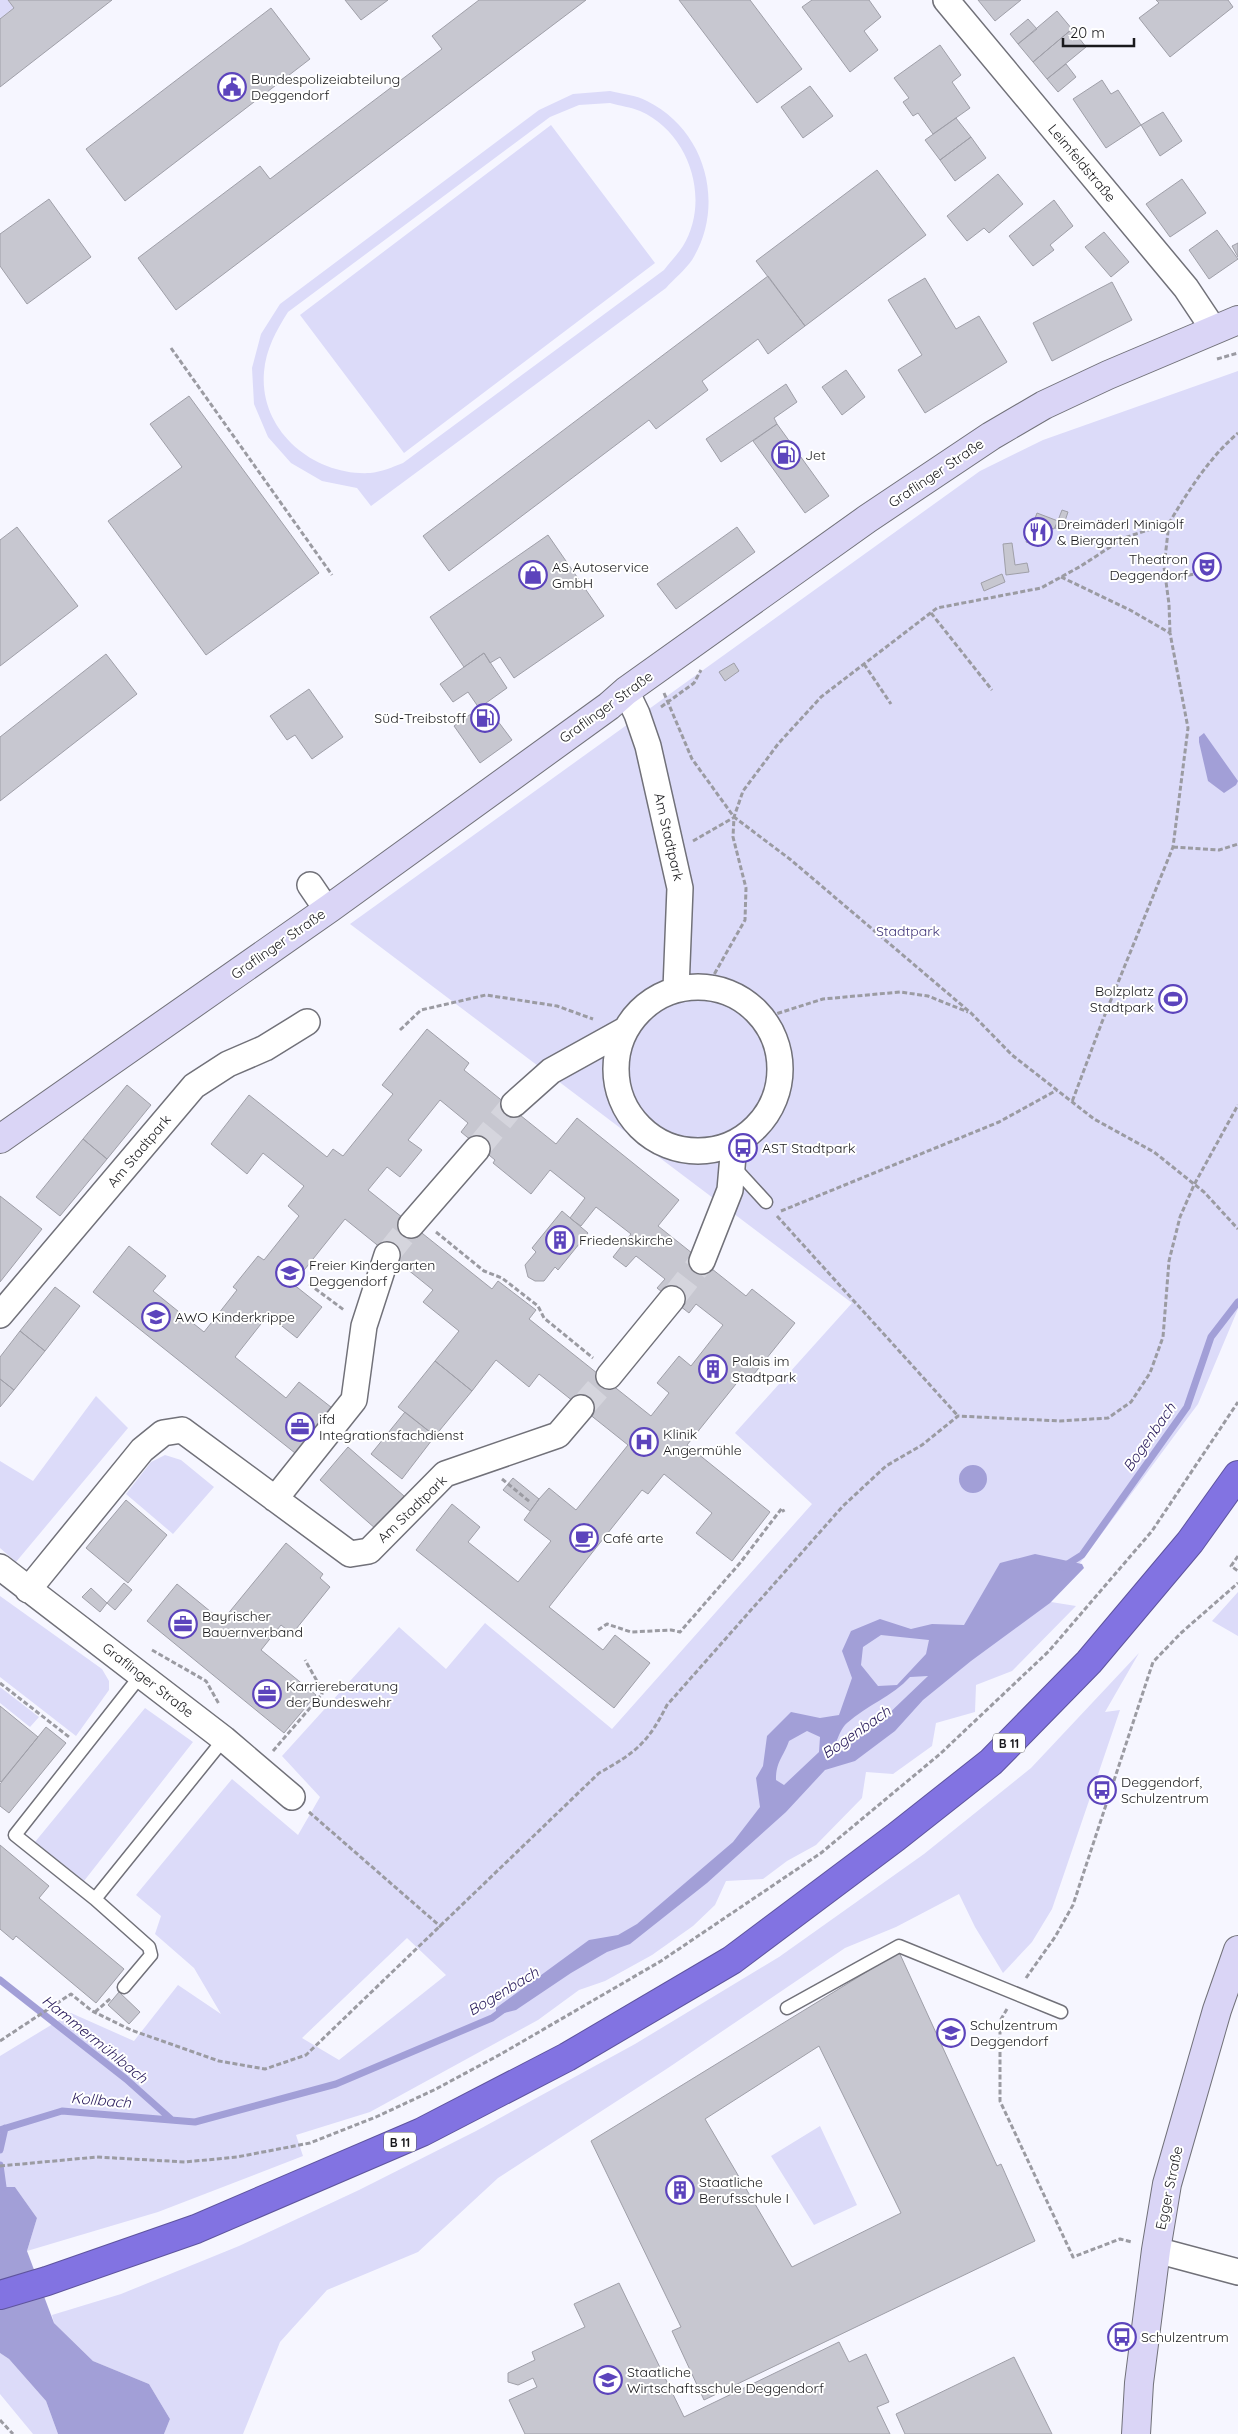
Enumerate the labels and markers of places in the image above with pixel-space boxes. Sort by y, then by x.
place label: Bundespolizeiabteilung Deggendorf [251,70,400,104]
public building icon: Bundespolizeiabteilung Deggendorf [217,72,247,102]
fuel station icon: Jet [771,440,801,470]
place label: Jet [805,446,826,464]
place label: Dreimäderl Minigolf & Biergarten [1057,515,1184,549]
restaurant icon: Dreimäderl Minigolf & Biergarten [1023,517,1053,547]
place label: Theatron Deggendorf [1109,550,1188,584]
theatre icon: Theatron Deggendorf [1192,552,1222,582]
place label: AS Autoservice GmbH [552,558,649,592]
shop icon: AS Autoservice GmbH [518,560,548,590]
fuel station icon: Süd-Treibstoff [470,703,500,733]
place label: Süd-Treibstoff [374,709,466,727]
place label: Bolzplatz Stadtpark [1090,982,1154,1016]
sports icon: Bolzplatz Stadtpark [1158,984,1188,1014]
bus stop icon: AST Stadtpark [728,1133,758,1163]
place label: AST Stadtpark [762,1139,855,1157]
building icon: Friedenskirche [545,1225,575,1255]
place label: Friedenskirche [579,1231,673,1249]
place label: Freier Kindergarten Deggendorf [309,1256,435,1290]
school or university icon: Freier Kindergarten Deggendorf [275,1258,305,1288]
school or university icon: AWO Kinderkrippe [141,1302,171,1332]
place label: AWO Kinderkrippe [175,1308,295,1326]
place label: Palais im Stadtpark [732,1352,796,1386]
building icon: Palais im Stadtpark [698,1354,728,1384]
place label: ifd Integrationsfachdienst [319,1410,464,1444]
office icon: ifd Integrationsfachdienst [285,1412,315,1442]
place label: Klinik Angermühle [663,1425,742,1459]
hospital icon: Klinik Angermühle [629,1427,659,1457]
cafe icon: Café arte [569,1523,599,1553]
place label: Café arte [603,1529,663,1547]
place label: Bayrischer Bauernverband [202,1607,303,1641]
office icon: Bayrischer Bauernverband [168,1609,198,1639]
place label: Karriereberatung der Bundeswehr [286,1677,398,1711]
office icon: Karriereberatung der Bundeswehr [252,1679,282,1709]
place label: Deggendorf, Schulzentrum [1121,1773,1209,1807]
bus stop icon: Deggendorf, Schulzentrum [1087,1775,1117,1805]
place label: Schulzentrum Deggendorf [970,2016,1058,2050]
school or university icon: Schulzentrum Deggendorf [936,2018,966,2048]
place label: Staatliche Berufsschule I [699,2173,789,2207]
building icon: Staatliche Berufsschule I [665,2175,695,2205]
bus stop icon: Schulzentrum [1107,2322,1137,2352]
place label: Schulzentrum [1141,2328,1229,2346]
place label: Staatliche Wirtschaftsschule Deggendorf [627,2363,824,2397]
school or university icon: Staatliche Wirtschaftsschule Deggendorf [593,2365,623,2395]

